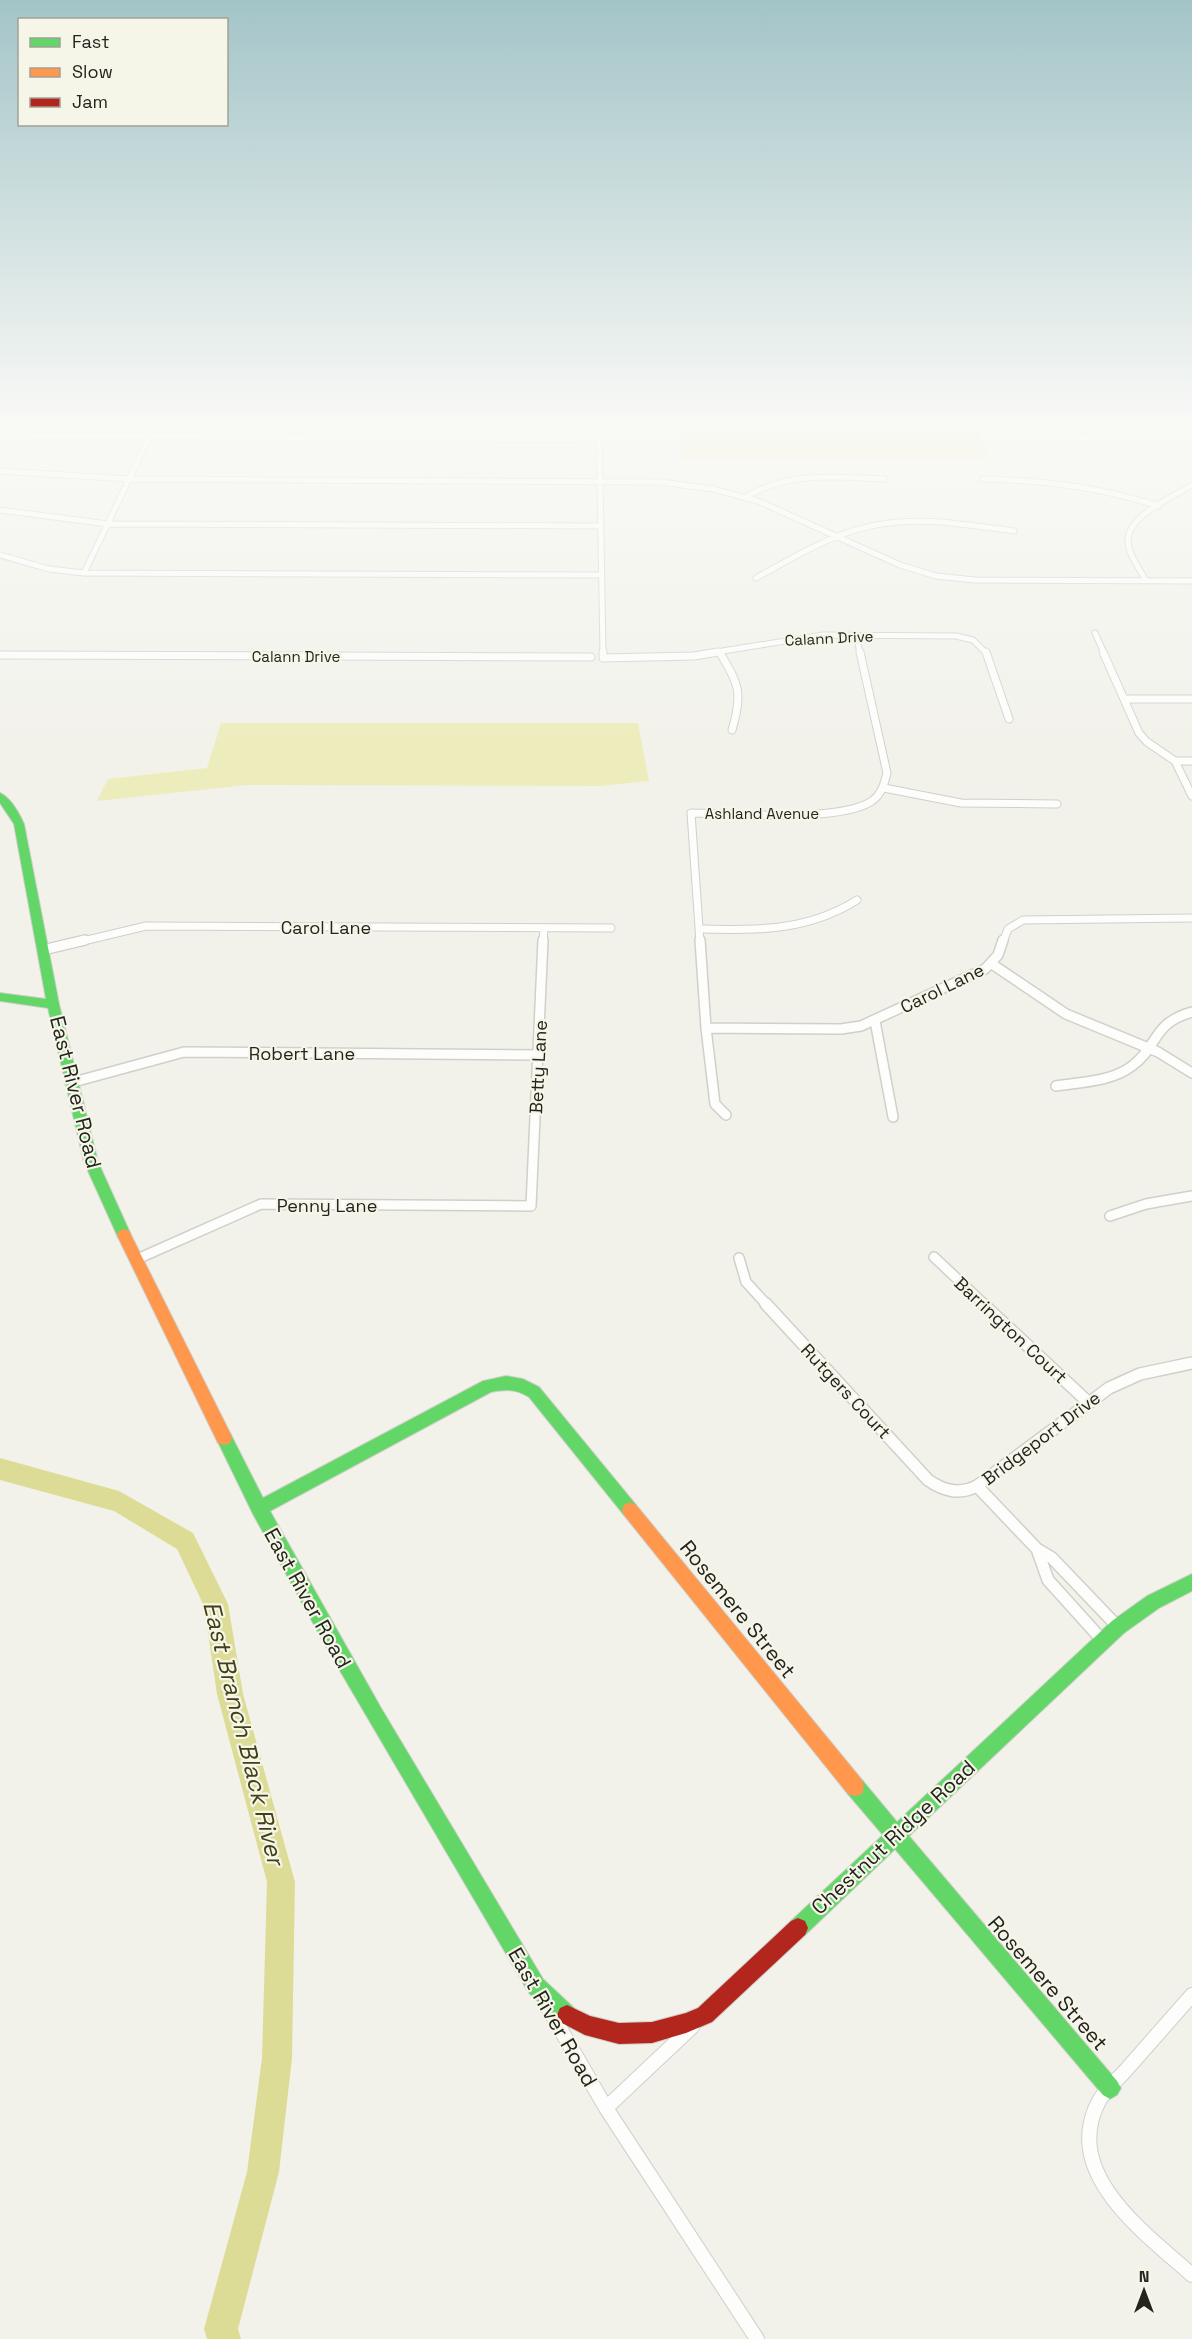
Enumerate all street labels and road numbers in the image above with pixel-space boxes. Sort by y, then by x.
street label: Calann Drive [784,626,874,650]
street label: Calann Drive [252,647,340,666]
street label: Ashland Avenue [705,804,819,823]
street label: Carol Lane [281,916,371,939]
street label: Carol Lane [896,958,988,1018]
street label: East River Road [44,1013,108,1171]
street label: Betty Lane [524,1019,552,1115]
street label: Robert Lane [249,1042,355,1065]
street label: Penny Lane [277,1194,377,1217]
street label: Barrington Court [950,1272,1072,1388]
street label: Rutgers Court [796,1339,896,1443]
street label: Bridgeport Drive [977,1386,1105,1490]
street label: East River Road [258,1523,358,1673]
street label: Rosemere Street [674,1535,802,1683]
street label: Chestnut Ridge Road [805,1754,981,1920]
street label: Rosemere Street [982,1910,1114,2056]
street label: East River Road [502,1943,604,2091]

